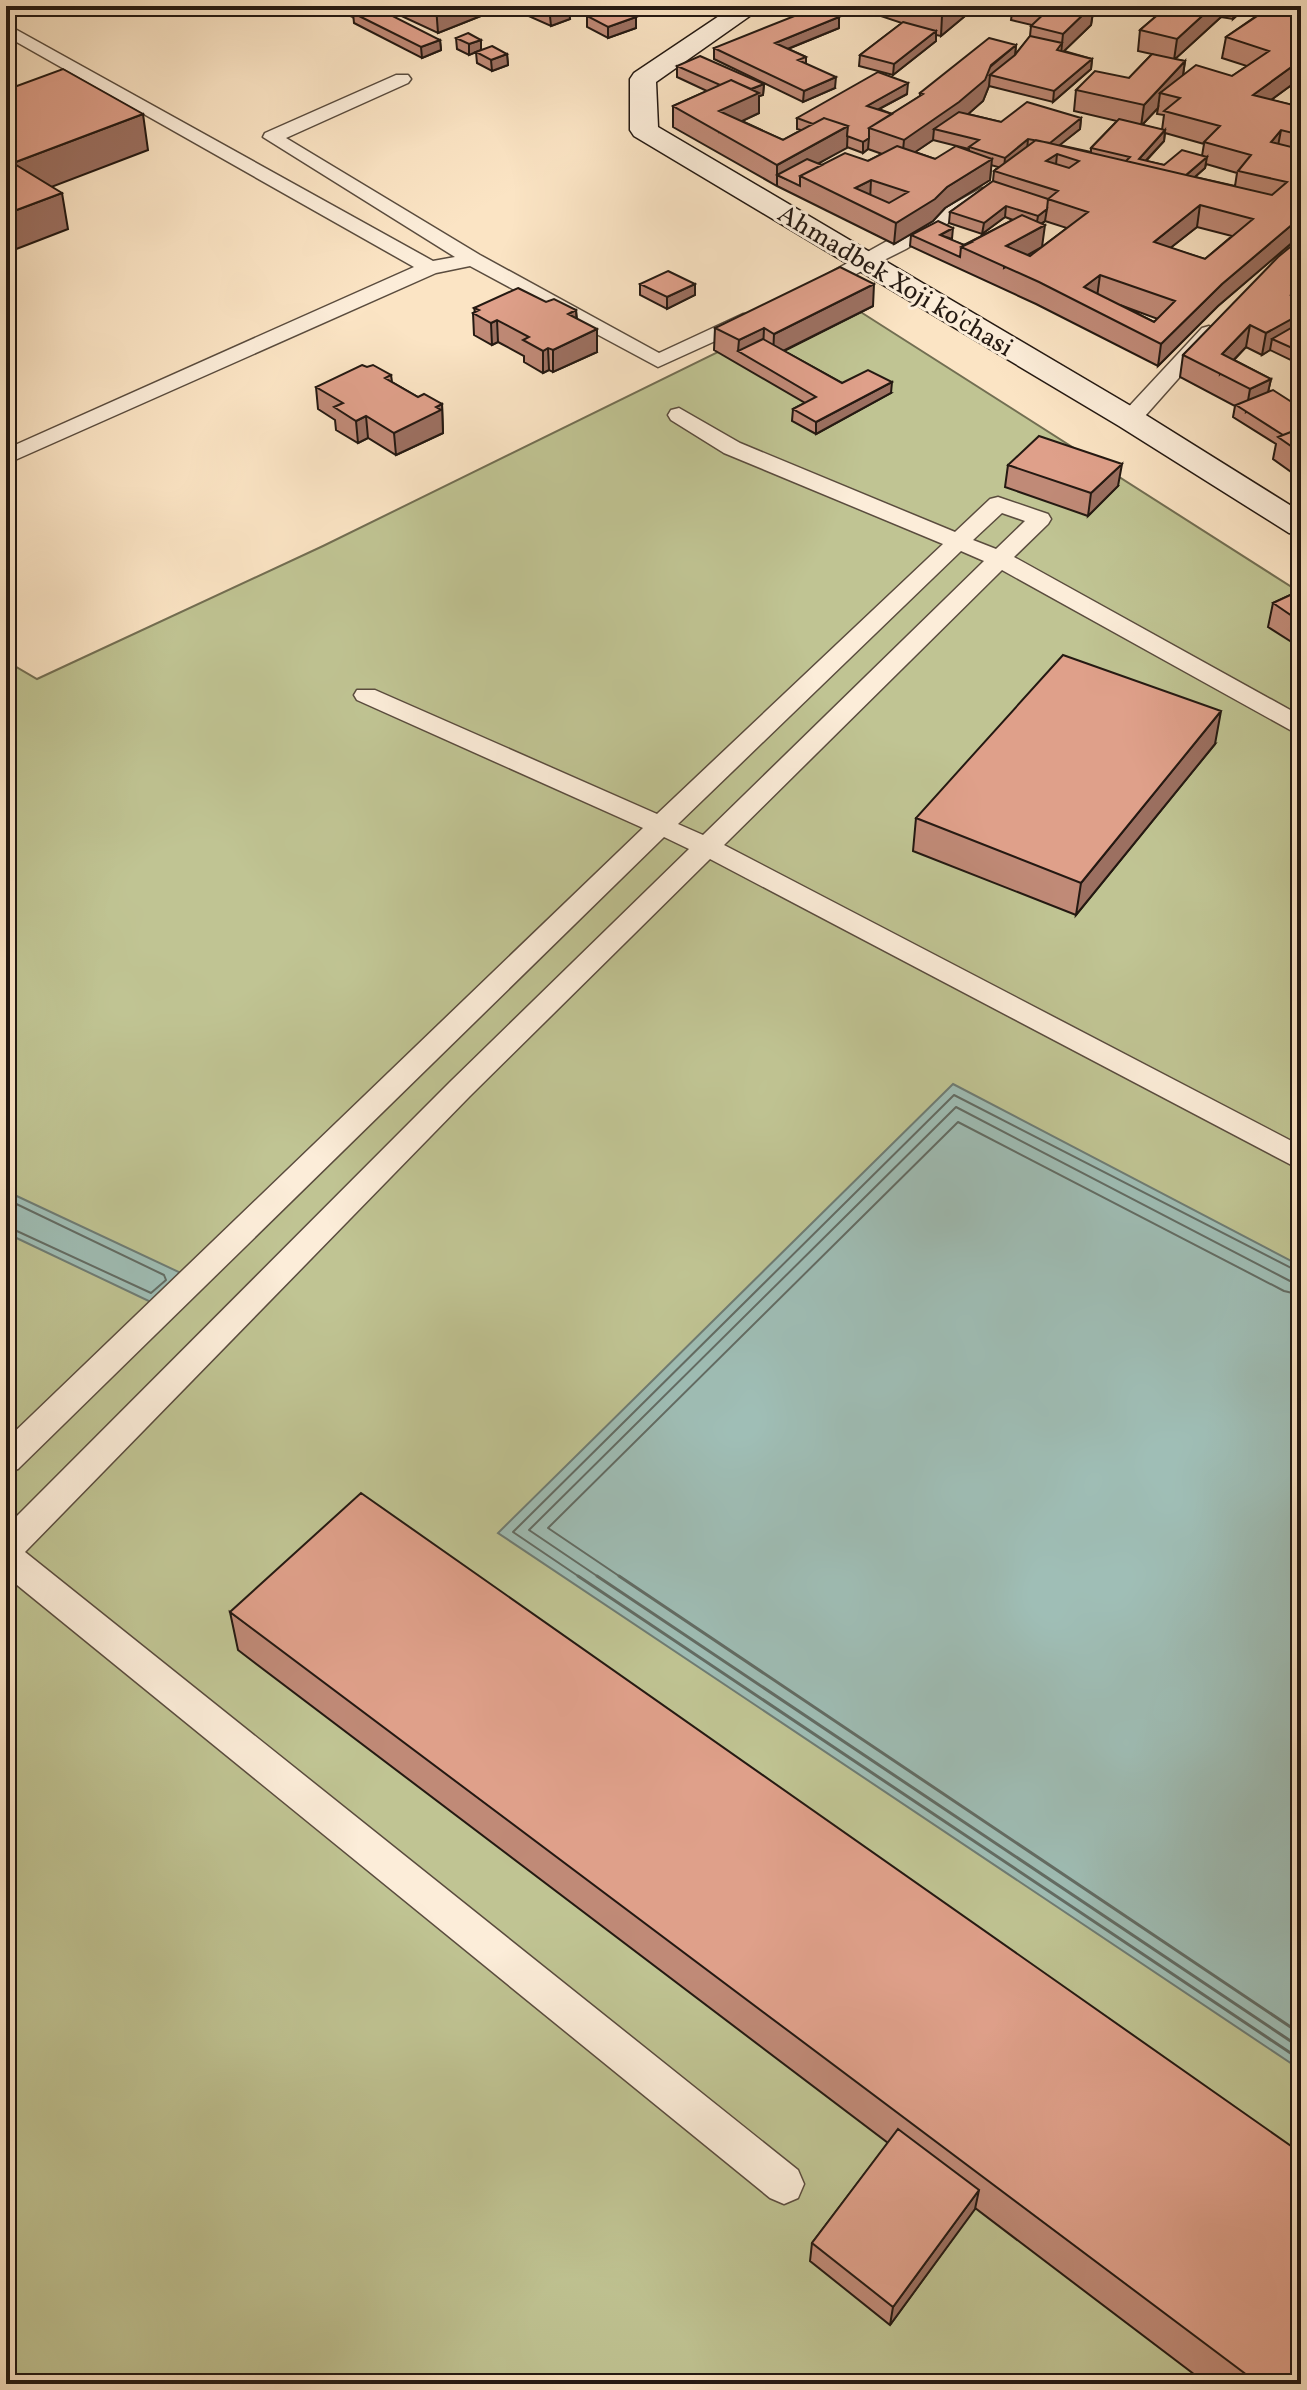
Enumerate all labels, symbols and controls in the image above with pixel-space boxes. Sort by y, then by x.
street label: Ahmadbek Xoji ko'chasi [770,197,1020,367]

